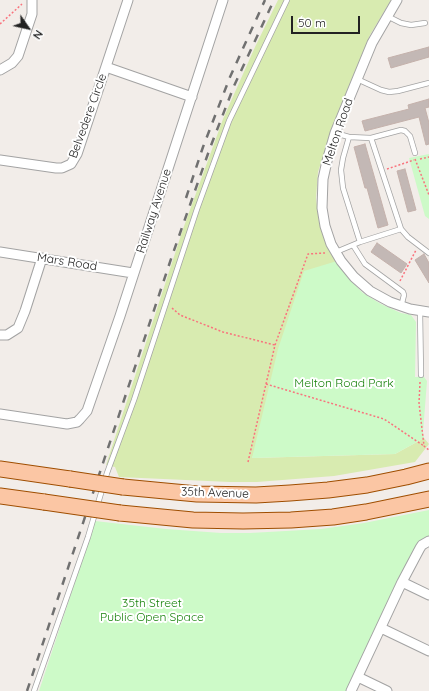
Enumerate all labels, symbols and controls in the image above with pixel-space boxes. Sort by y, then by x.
north arrow [8,8,48,48]
scale bar [293,8,362,34]
text: 50 m [298,15,326,30]
text: N [30,27,46,42]
street label: Belvedere Circle [66,72,110,160]
street label: Melton Road [320,96,356,168]
street label: Railway Avenue [134,167,174,255]
street label: Mars Road [36,250,98,274]
park label: Melton Road Park [294,376,394,390]
street label: 35th Avenue [181,485,249,501]
park label: 35th Street Public Open Space [100,596,204,624]

